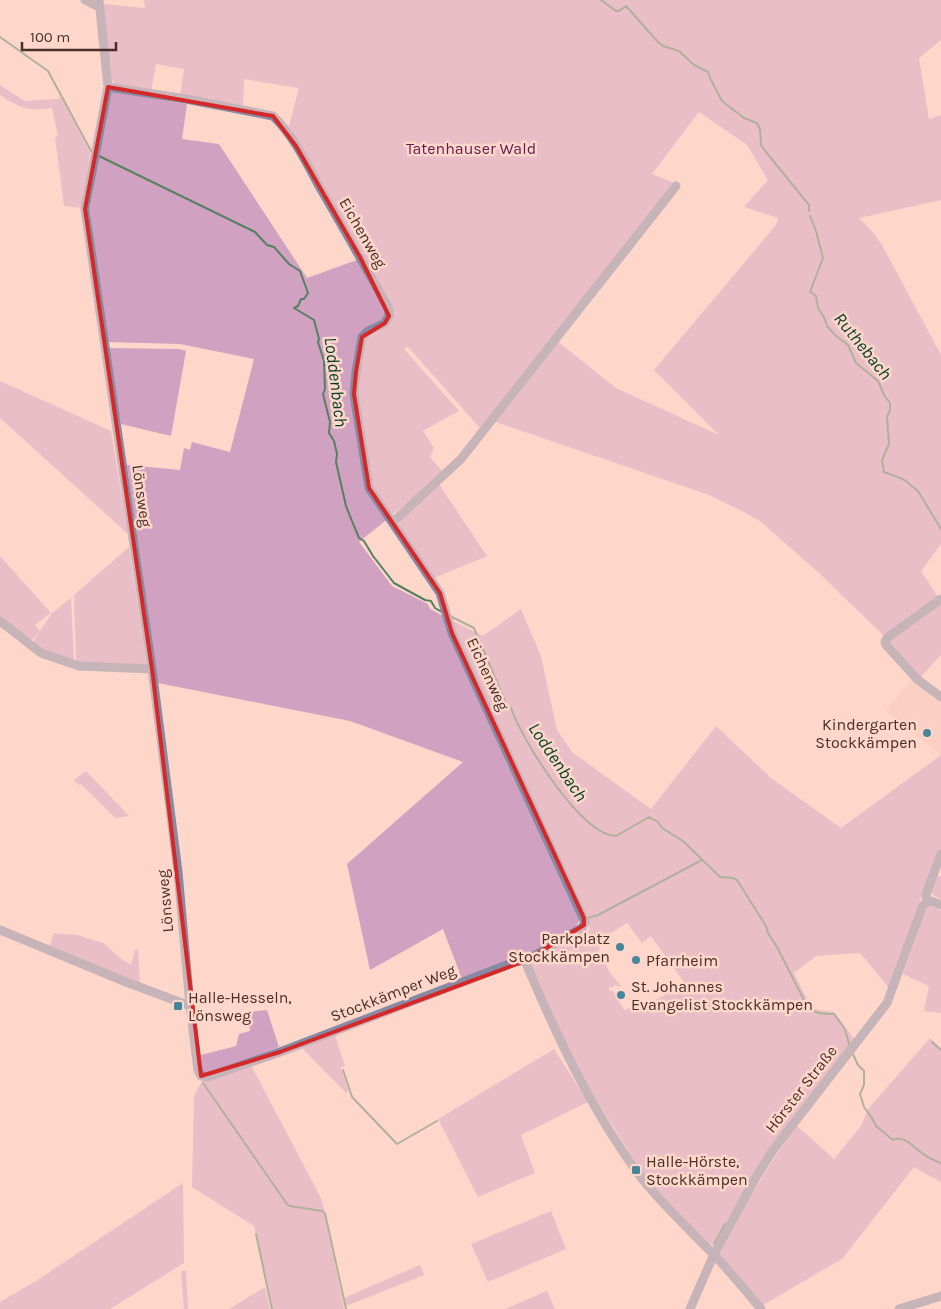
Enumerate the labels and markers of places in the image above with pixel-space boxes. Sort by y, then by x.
place label: Kindergarten Stockkämpen [815,715,917,752]
marker: Kindergarten Stockkämpen [921,727,933,739]
place label: Parkplatz Stockkämpen [508,929,610,966]
marker: Parkplatz Stockkämpen [614,941,626,953]
place label: Pfarrheim [646,951,718,970]
marker: Pfarrheim [630,954,642,966]
place label: St. Johannes Evangelist Stockkämpen [631,977,813,1014]
place label: Halle-Hesseln, Lönsweg [188,988,292,1025]
marker: St. Johannes Evangelist Stockkämpen [615,989,627,1001]
marker: Halle-Hesseln, Lönsweg [172,1000,184,1012]
place label: Halle-Hörste, Stockkämpen [646,1152,748,1189]
marker: Halle-Hörste, Stockkämpen [630,1164,642,1176]

